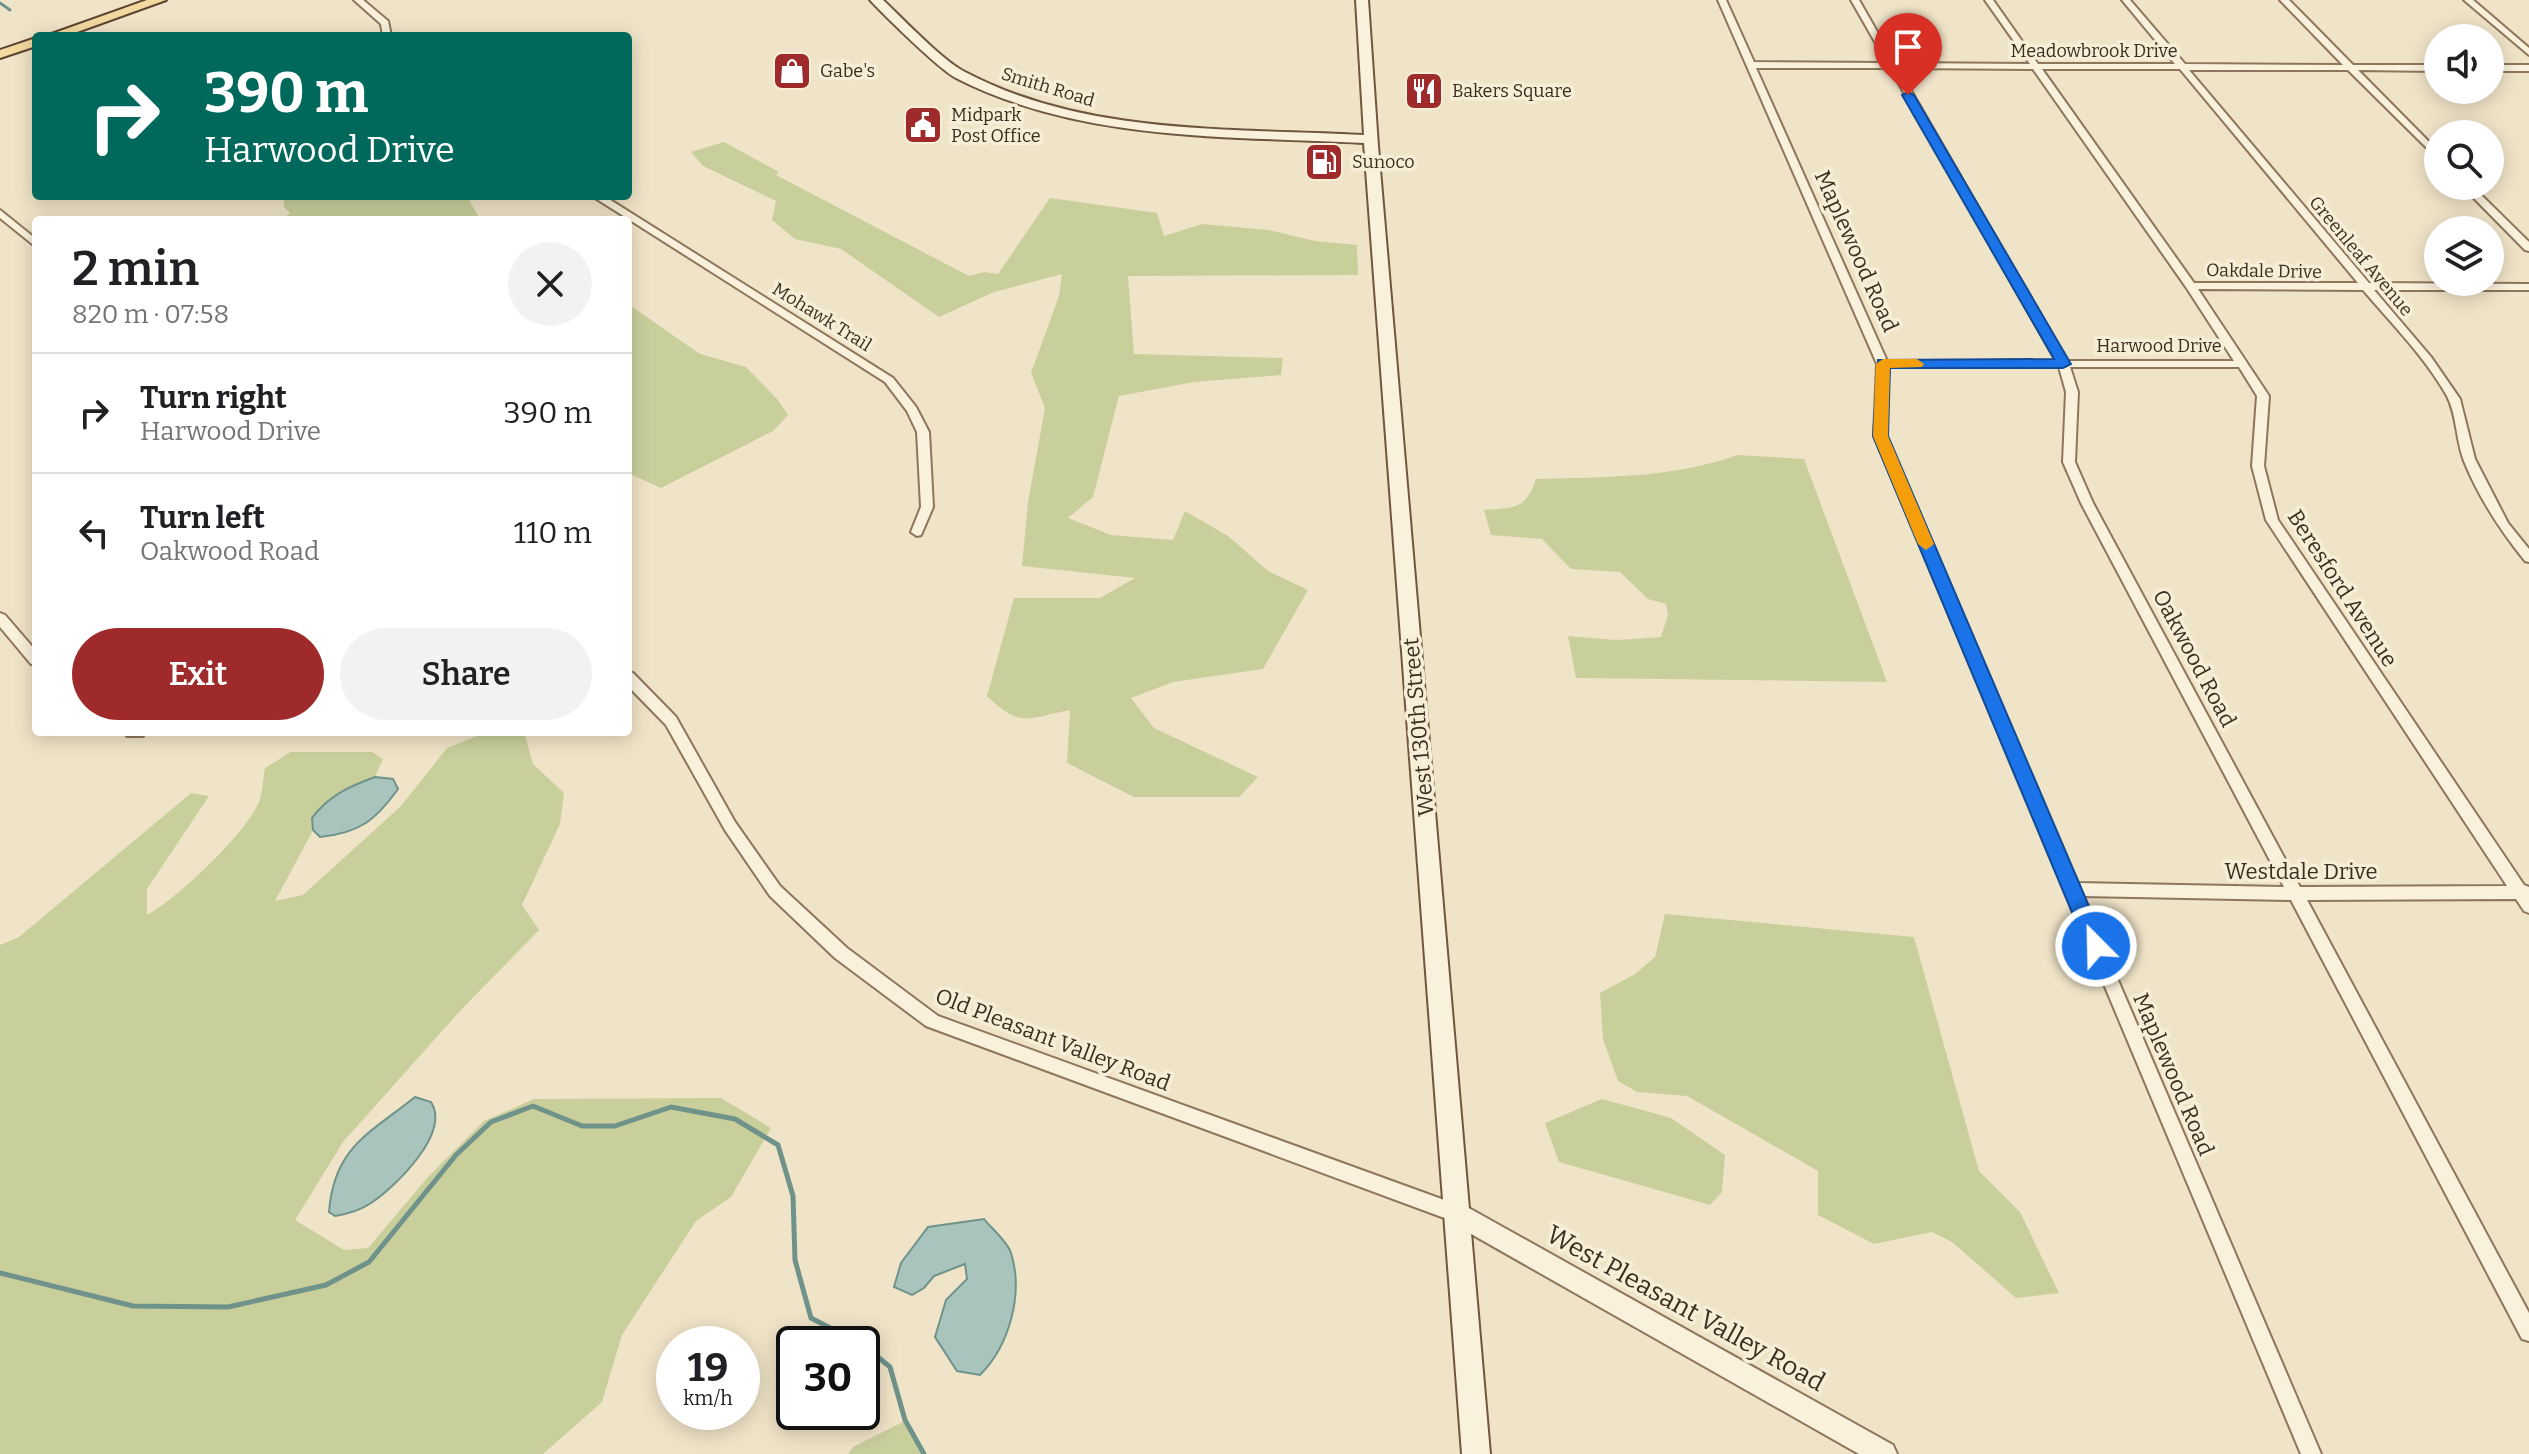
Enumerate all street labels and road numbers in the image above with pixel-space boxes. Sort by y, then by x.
street label: Meadowbrook Drive [2010,40,2178,62]
street label: Smith Road [999,62,1098,112]
street label: Maplewood Road [1809,166,1904,336]
street label: Greenleaf Avenue [2304,191,2418,321]
street label: Oakdale Drive [2206,259,2322,283]
street label: Mohawk Trail [768,278,876,356]
street label: Harwood Drive [2096,335,2222,357]
street label: Beresford Avenue [2282,505,2403,672]
street label: Oakwood Road [2147,585,2242,732]
street label: West 130th Street [1397,636,1440,817]
street label: Westdale Drive [2225,858,2377,885]
street label: Old Pleasant Valley Road [932,982,1174,1097]
street label: Maplewood Road [2127,989,2220,1160]
street label: West Pleasant Valley Road [1541,1219,1830,1398]

